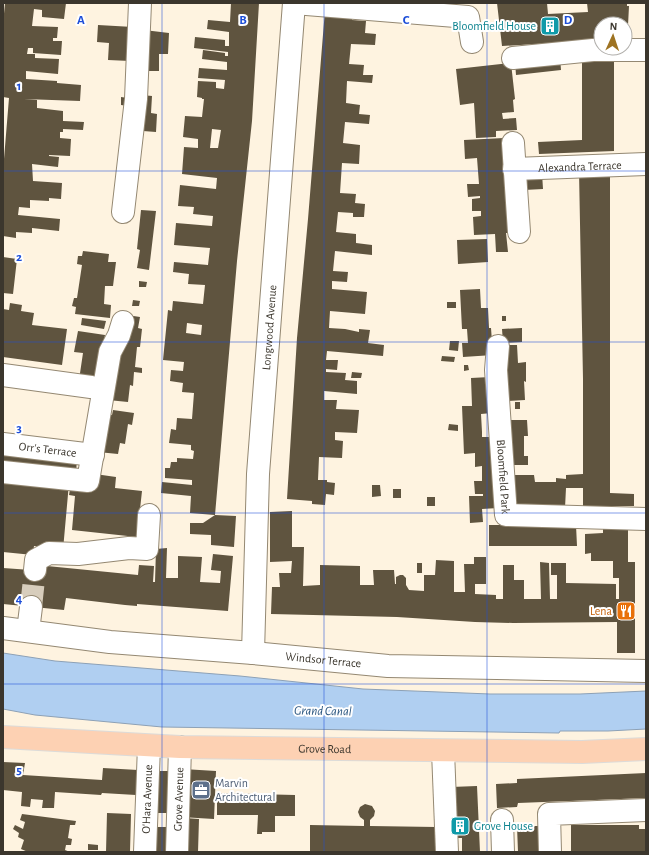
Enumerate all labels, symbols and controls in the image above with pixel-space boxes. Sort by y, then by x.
text: A [77,14,85,27]
text: B [239,14,247,27]
text: C [403,14,410,27]
text: D [564,14,573,27]
building icon: Bloomfield House [539,15,561,37]
north arrow [593,16,633,56]
place label: Bloomfield House [452,20,536,32]
text: N [609,21,618,32]
text: 1 [17,80,21,93]
street label: Alexandra Terrace [538,159,622,174]
text: 2 [16,251,22,264]
street label: Longwood Avenue [260,284,278,371]
text: 3 [16,422,22,435]
street label: Bloomfield Park [495,439,512,515]
street label: Orr's Terrace [18,440,77,459]
text: 4 [16,593,23,606]
restaurant icon: Lena [615,600,637,622]
place label: Lena [590,605,612,617]
street label: Windsor Terrace [285,650,362,669]
water label: Grand Canal [294,704,352,719]
street label: Grove Road [298,742,351,755]
text: 5 [16,764,22,777]
street label: O'Hara Avenue [140,764,154,834]
street label: Grove Avenue [172,767,185,831]
place label: Marvin Architectural [215,777,275,803]
office icon: Marvin Architectural [190,779,212,801]
building icon: Grove House [449,815,471,837]
place label: Grove House [474,820,533,832]

